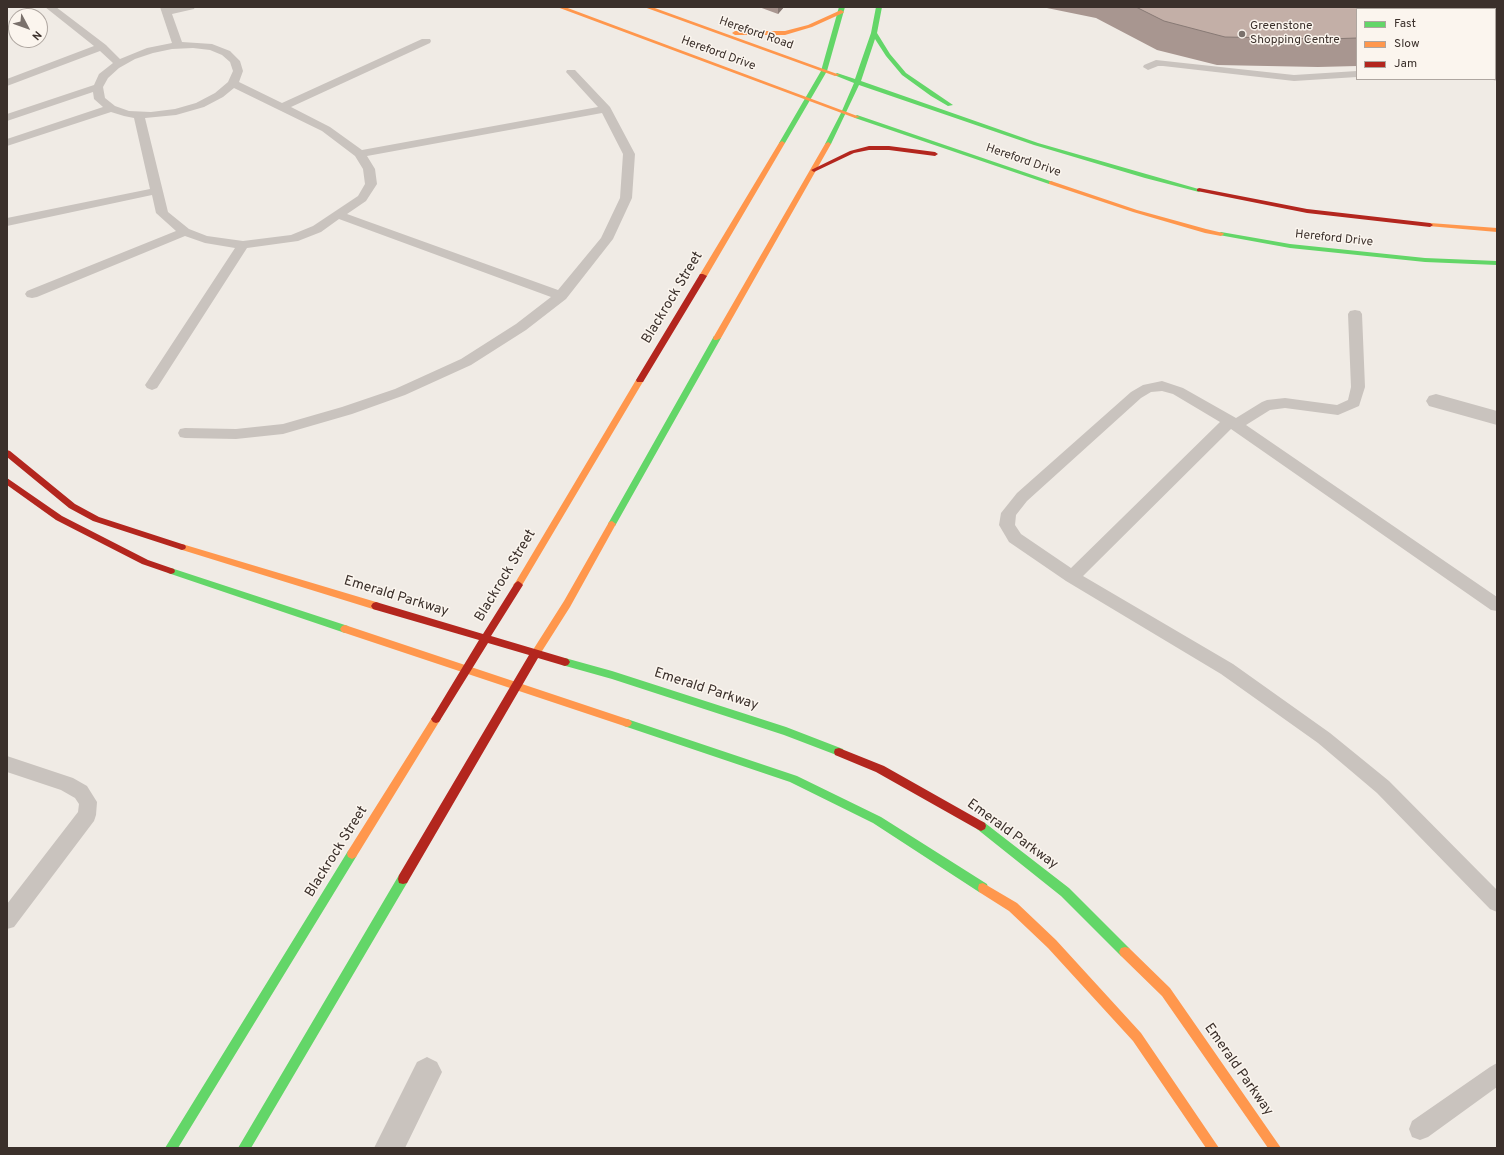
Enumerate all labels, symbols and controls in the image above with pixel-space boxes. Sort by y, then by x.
north arrow [8,8,48,48]
legend [1356,8,1496,80]
street label: Hereford Road [717,15,795,53]
text: Fast [1394,16,1416,32]
place label: Greenstone Shopping Centre [1250,20,1340,48]
text: N [28,28,44,43]
marker: Greenstone Shopping Centre [1237,29,1247,39]
street label: Hereford Drive [679,34,757,74]
text: Slow [1394,36,1420,52]
text: Jam [1394,56,1417,72]
street label: Hereford Drive [984,141,1062,181]
street label: Hereford Drive [1294,228,1374,250]
street label: Blackrock Street [639,249,707,347]
street label: Blackrock Street [472,527,540,625]
street label: Emerald Parkway [342,573,450,621]
street label: Emerald Parkway [652,665,760,715]
street label: Emerald Parkway [963,796,1061,874]
street label: Blackrock Street [302,803,372,901]
street label: Emerald Parkway [1200,1021,1276,1119]

